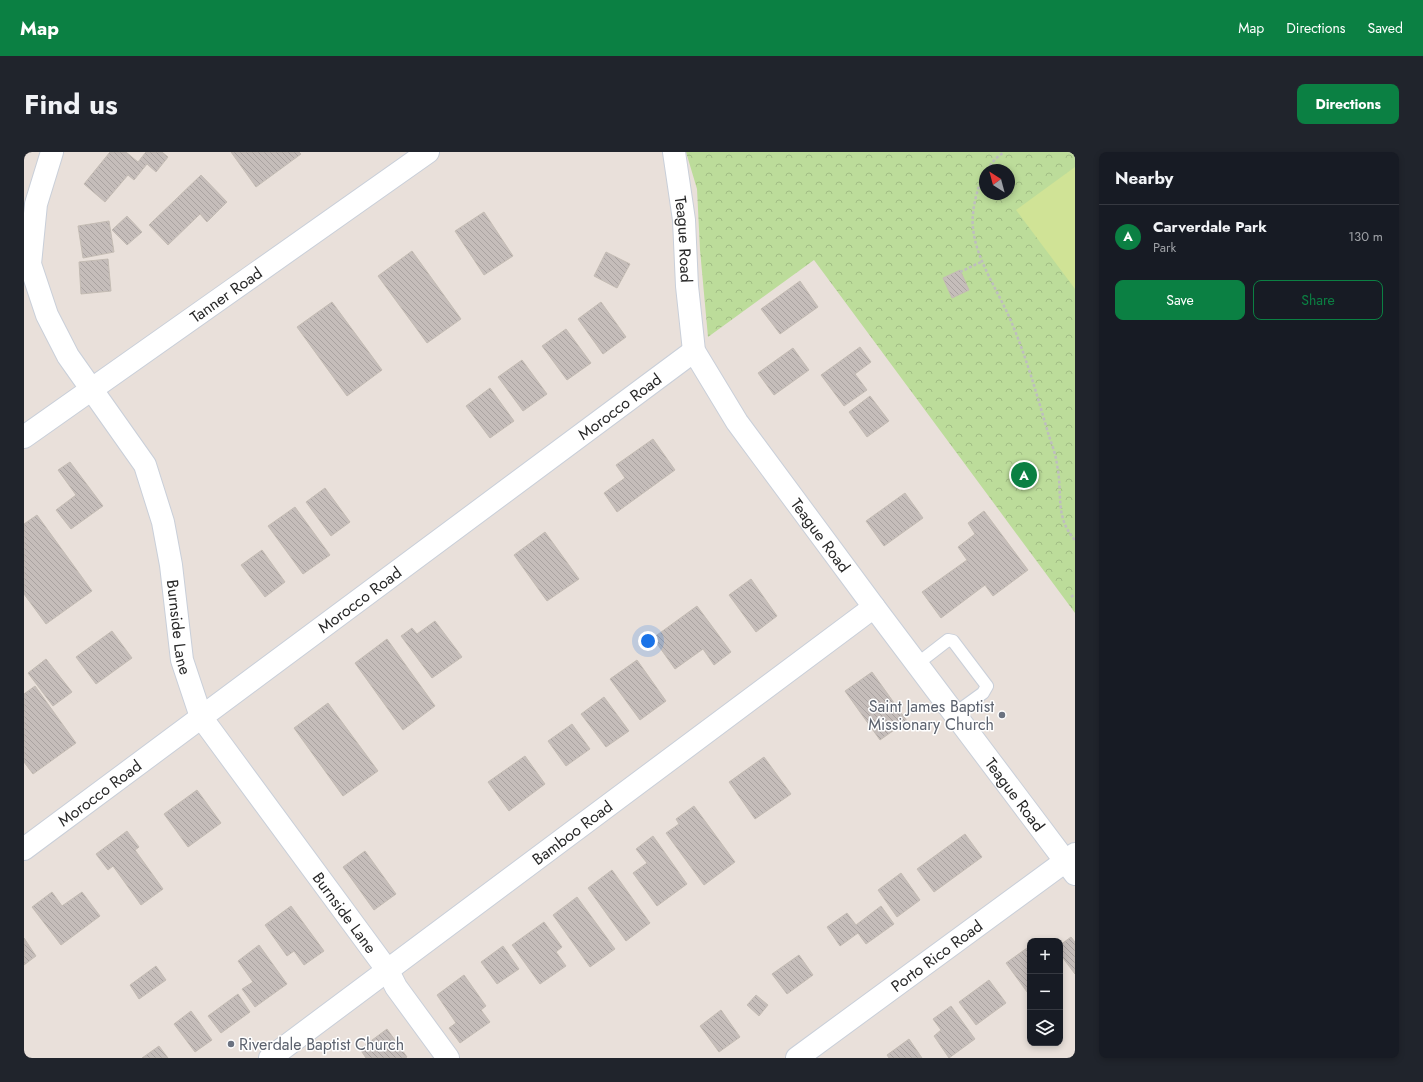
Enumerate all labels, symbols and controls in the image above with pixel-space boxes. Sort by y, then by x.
text: Map [20,15,59,42]
text: Map [1238,18,1264,38]
text: Directions [1286,18,1346,38]
text: Saved [1368,18,1403,38]
text: Find us [24,84,118,125]
button: Directions [1297,84,1399,124]
north arrow [979,164,1015,200]
text: Nearby [1115,166,1173,190]
street label: Teague Road [669,194,698,283]
text: Carverdale Park [1153,216,1267,238]
text: A [1123,227,1133,246]
text: 130 m [1348,227,1383,246]
text: Park [1153,238,1176,257]
street label: Tanner Road [185,262,267,328]
button: Save [1115,280,1245,320]
button: Share [1253,280,1383,320]
street label: Morocco Road [573,368,666,446]
pin: A [1011,460,1037,490]
street label: Teague Road [785,494,856,577]
street label: Morocco Road [313,561,406,639]
street label: Burnside Lane [161,578,197,678]
your location [638,631,658,651]
place label: Saint James Baptist Missionary Church [868,695,994,736]
marker: Saint James Baptist Missionary Church [997,710,1007,720]
street label: Teague Road [979,753,1050,836]
street label: Morocco Road [53,755,146,832]
street label: Bamboo Road [527,795,617,871]
street label: Burnside Lane [307,867,382,958]
street label: Porto Rico Road [886,915,987,998]
map controls [1027,938,1063,1046]
button: + [1027,938,1063,974]
button: − [1027,974,1063,1010]
button: layers [1027,1010,1063,1046]
place label: Riverdale Baptist Church [239,1033,404,1056]
marker: Riverdale Baptist Church [226,1039,236,1049]

